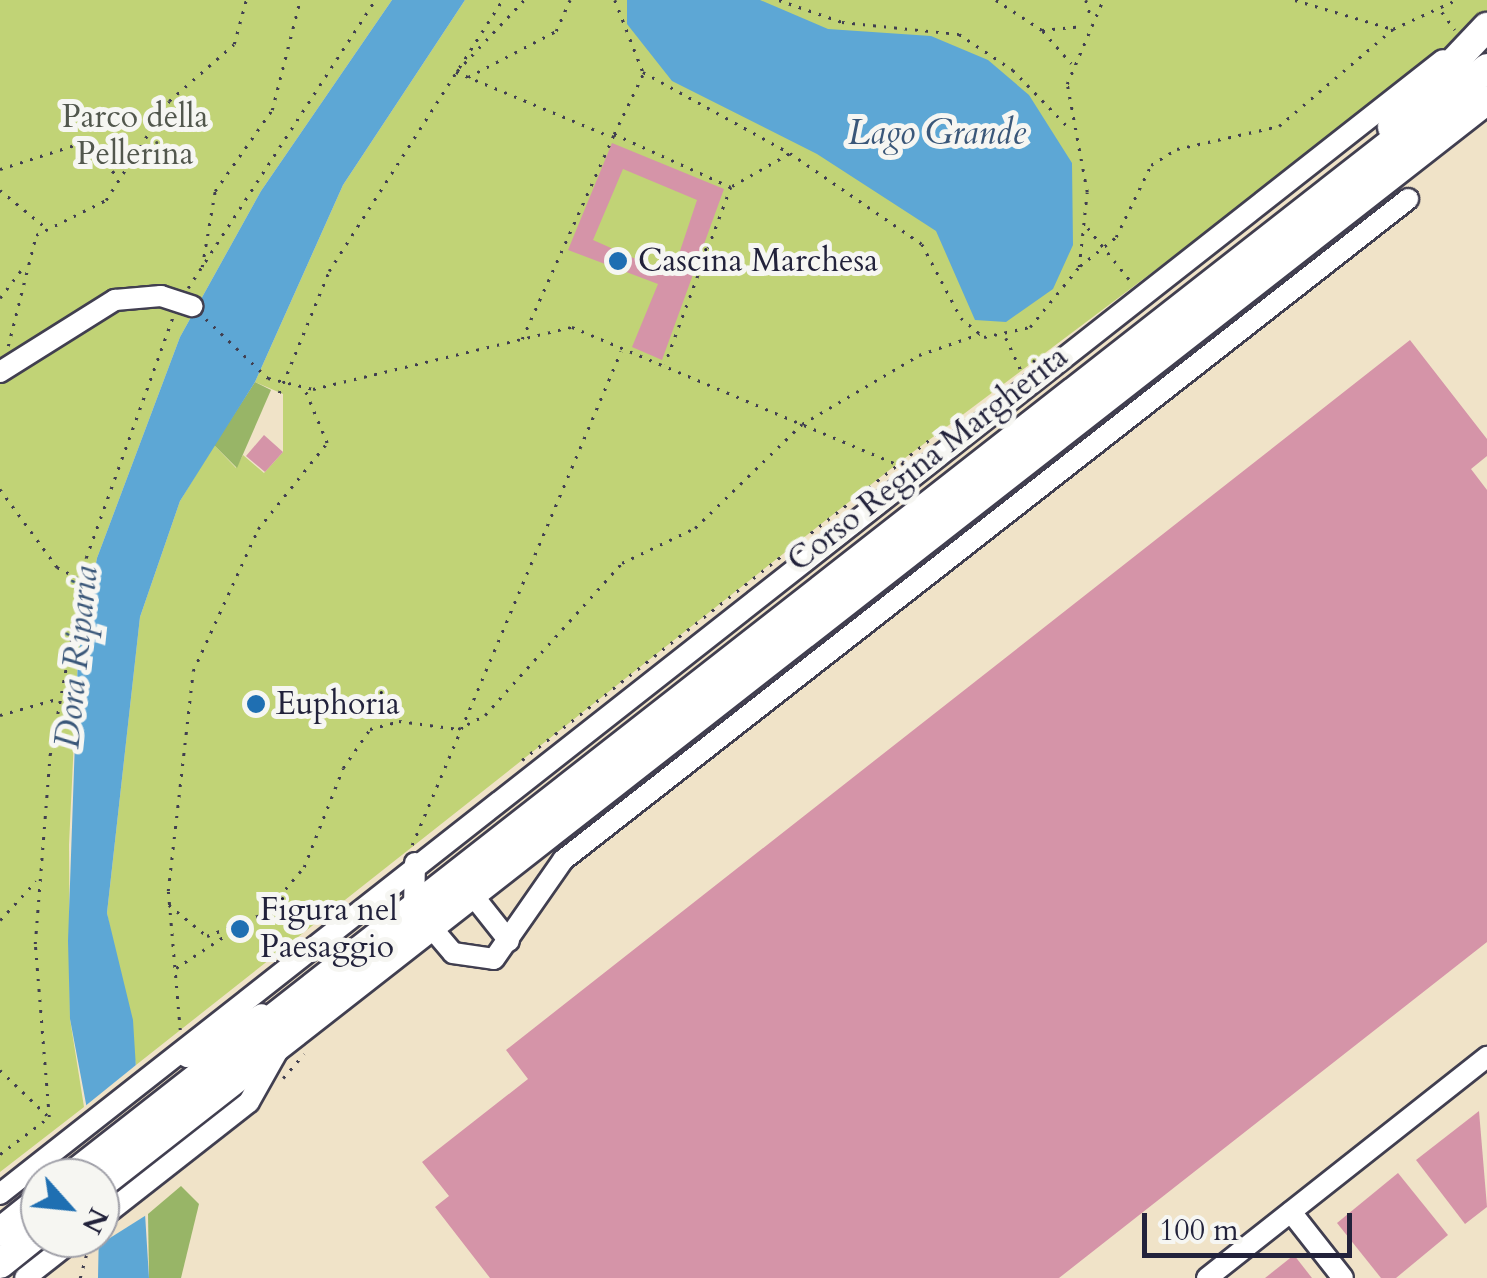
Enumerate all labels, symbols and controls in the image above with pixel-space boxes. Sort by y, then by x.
park label: Parco della Pellerina [62,99,208,174]
water label: Lago Grande [848,112,1026,154]
place label: Cascina Marchesa [638,242,878,280]
marker: Cascina Marchesa [607,250,629,272]
street label: Corso Regina Margherita [780,338,1076,580]
water label: Dora Riparia [47,564,107,750]
place label: Euphoria [276,685,400,723]
marker: Euphoria [245,693,267,715]
place label: Figura nel Paesaggio [260,892,398,967]
marker: Figura nel Paesaggio [229,918,251,940]
north arrow [20,1158,120,1258]
scale bar [1147,1193,1357,1255]
text: N [73,1201,117,1240]
text: 100 m [1159,1210,1239,1251]

